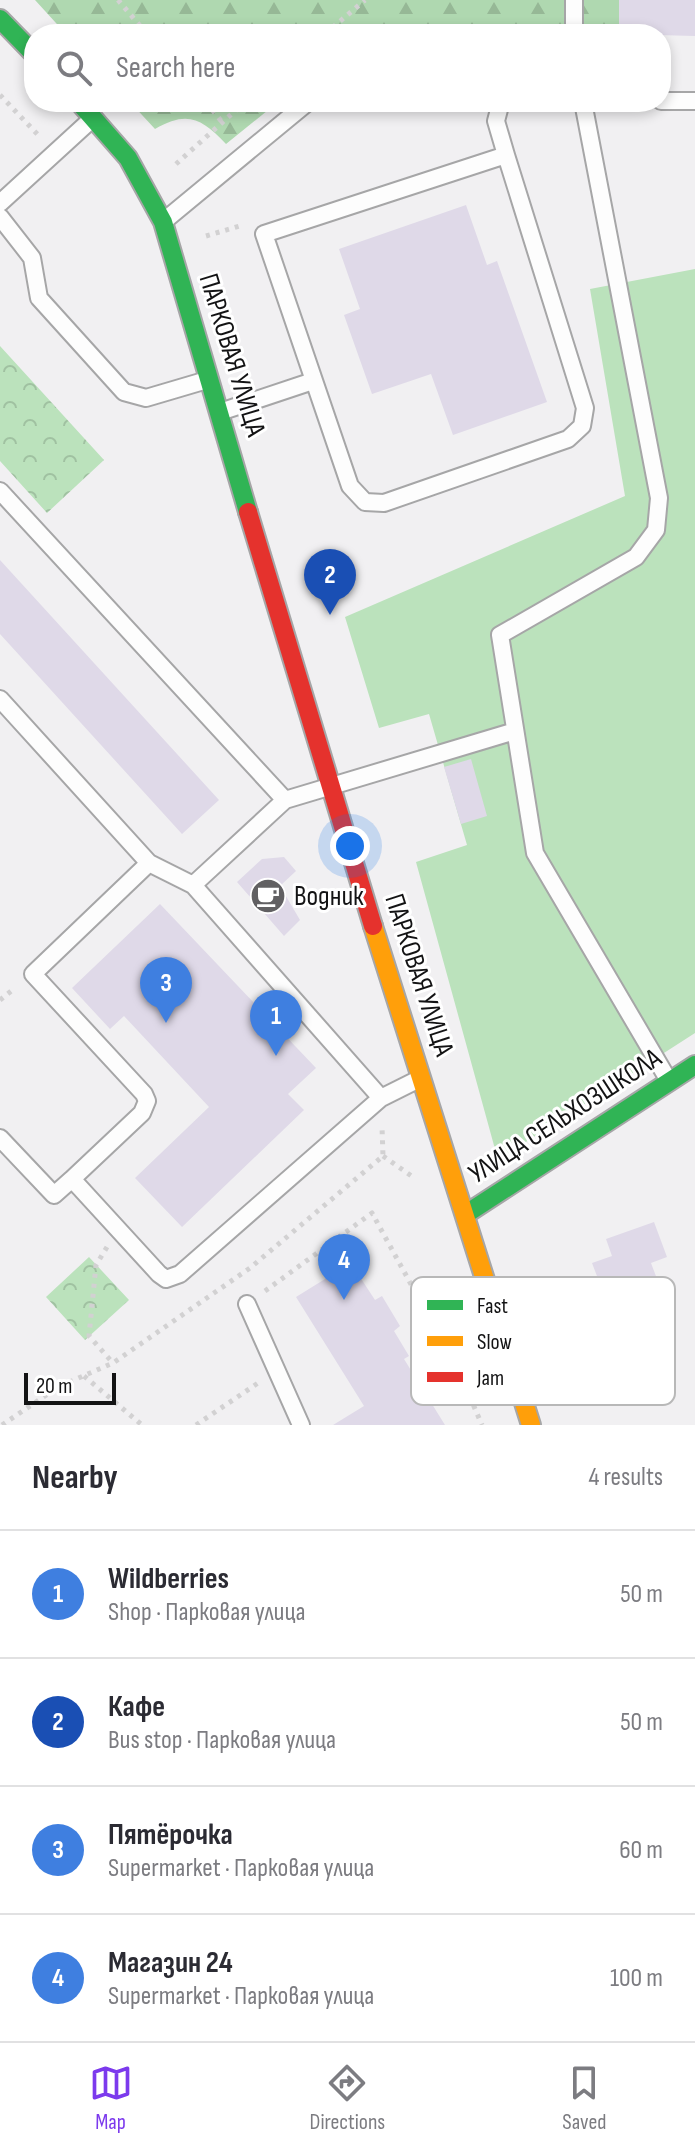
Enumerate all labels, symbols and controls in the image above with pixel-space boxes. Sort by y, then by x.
search box [24,24,671,112]
icon: search [52,46,96,90]
text: Search here [116,50,235,86]
street label: ПАРКОВАЯ УЛИЦА [192,270,273,441]
pin: 2 [304,549,356,615]
your location [330,826,370,866]
cafe icon: Водник [249,877,287,915]
place label: Водник [294,880,364,913]
street label: ПАРКОВАЯ УЛИЦА [377,890,461,1061]
pin: 3 [140,957,192,1023]
pin: 1 [250,990,302,1056]
street label: УЛИЦА СЕЛЬХОЗШКОЛА [463,1041,668,1190]
pin: 4 [318,1234,370,1300]
legend [411,1277,675,1405]
text: Fast [477,1293,508,1320]
text: Slow [477,1329,512,1356]
text: Jam [476,1365,504,1392]
scale bar [24,1369,116,1405]
text: 20 m [36,1373,73,1400]
text: Nearby [32,1457,118,1498]
text: 4 results [588,1462,663,1493]
text: Wildberries [108,1561,229,1597]
text: 1 [53,1579,63,1610]
text: 50 m [620,1579,663,1610]
text: Shop · Парковая улица [108,1597,305,1628]
text: Кафе [108,1689,165,1725]
text: 2 [52,1707,64,1738]
text: 50 m [620,1707,663,1738]
text: Bus stop · Парковая улица [108,1725,336,1756]
text: Пятёрочка [108,1817,233,1853]
text: 3 [52,1835,64,1866]
text: 60 m [619,1835,663,1866]
text: Supermarket · Парковая улица [108,1853,374,1884]
text: Магазин 24 [108,1945,233,1981]
text: 4 [52,1963,64,1994]
text: 100 m [610,1963,663,1994]
text: Supermarket · Парковая улица [108,1981,374,2012]
tab: Map [89,2061,133,2136]
tab: Directions [310,2061,385,2136]
tab: Saved [562,2061,606,2136]

